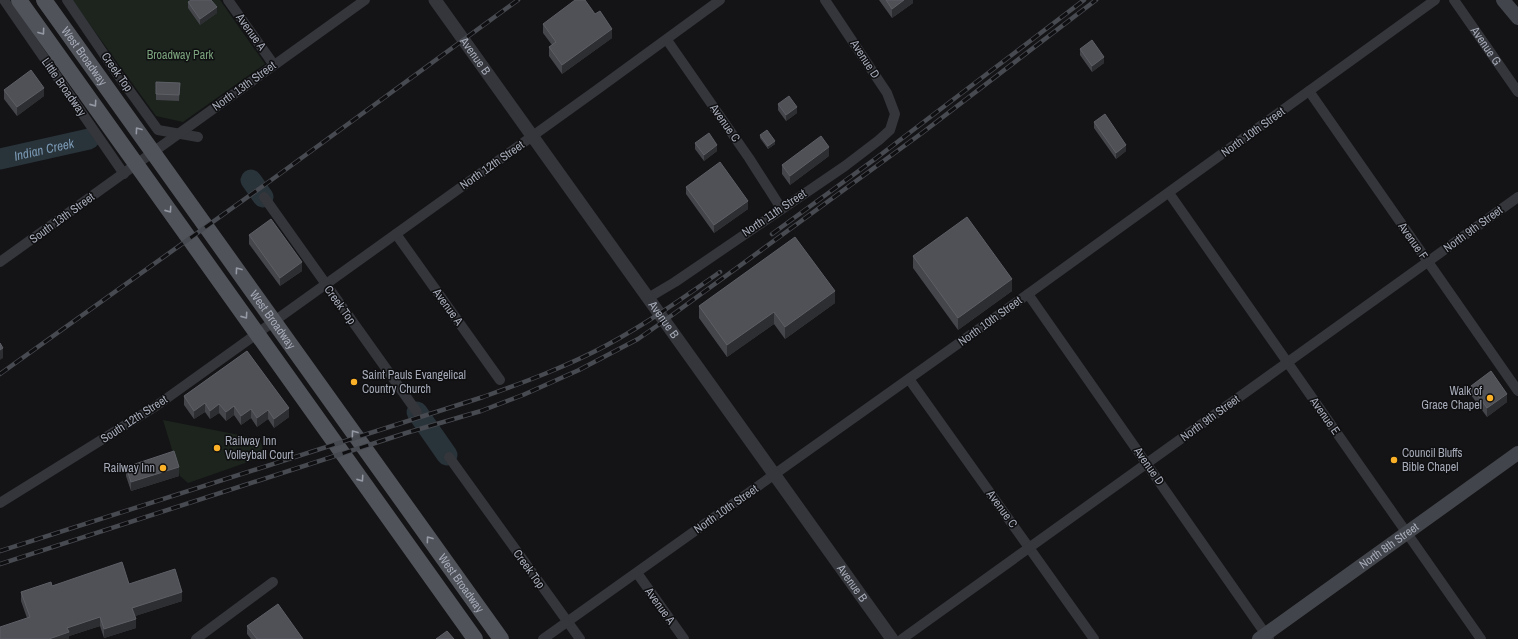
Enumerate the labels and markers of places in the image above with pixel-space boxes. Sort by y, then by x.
place label: Saint Pauls Evangelical Country Church [362,367,466,397]
marker: Saint Pauls Evangelical Country Church [349,377,359,387]
place label: Walk of Grace Chapel [1421,383,1482,413]
marker: Walk of Grace Chapel [1485,393,1495,403]
place label: Railway Inn Volleyball Court [225,433,294,463]
marker: Railway Inn Volleyball Court [212,443,222,453]
place label: Council Bluffs Bible Chapel [1402,445,1463,475]
marker: Council Bluffs Bible Chapel [1389,455,1399,465]
place label: Railway Inn [104,460,155,476]
marker: Railway Inn [158,463,168,473]

